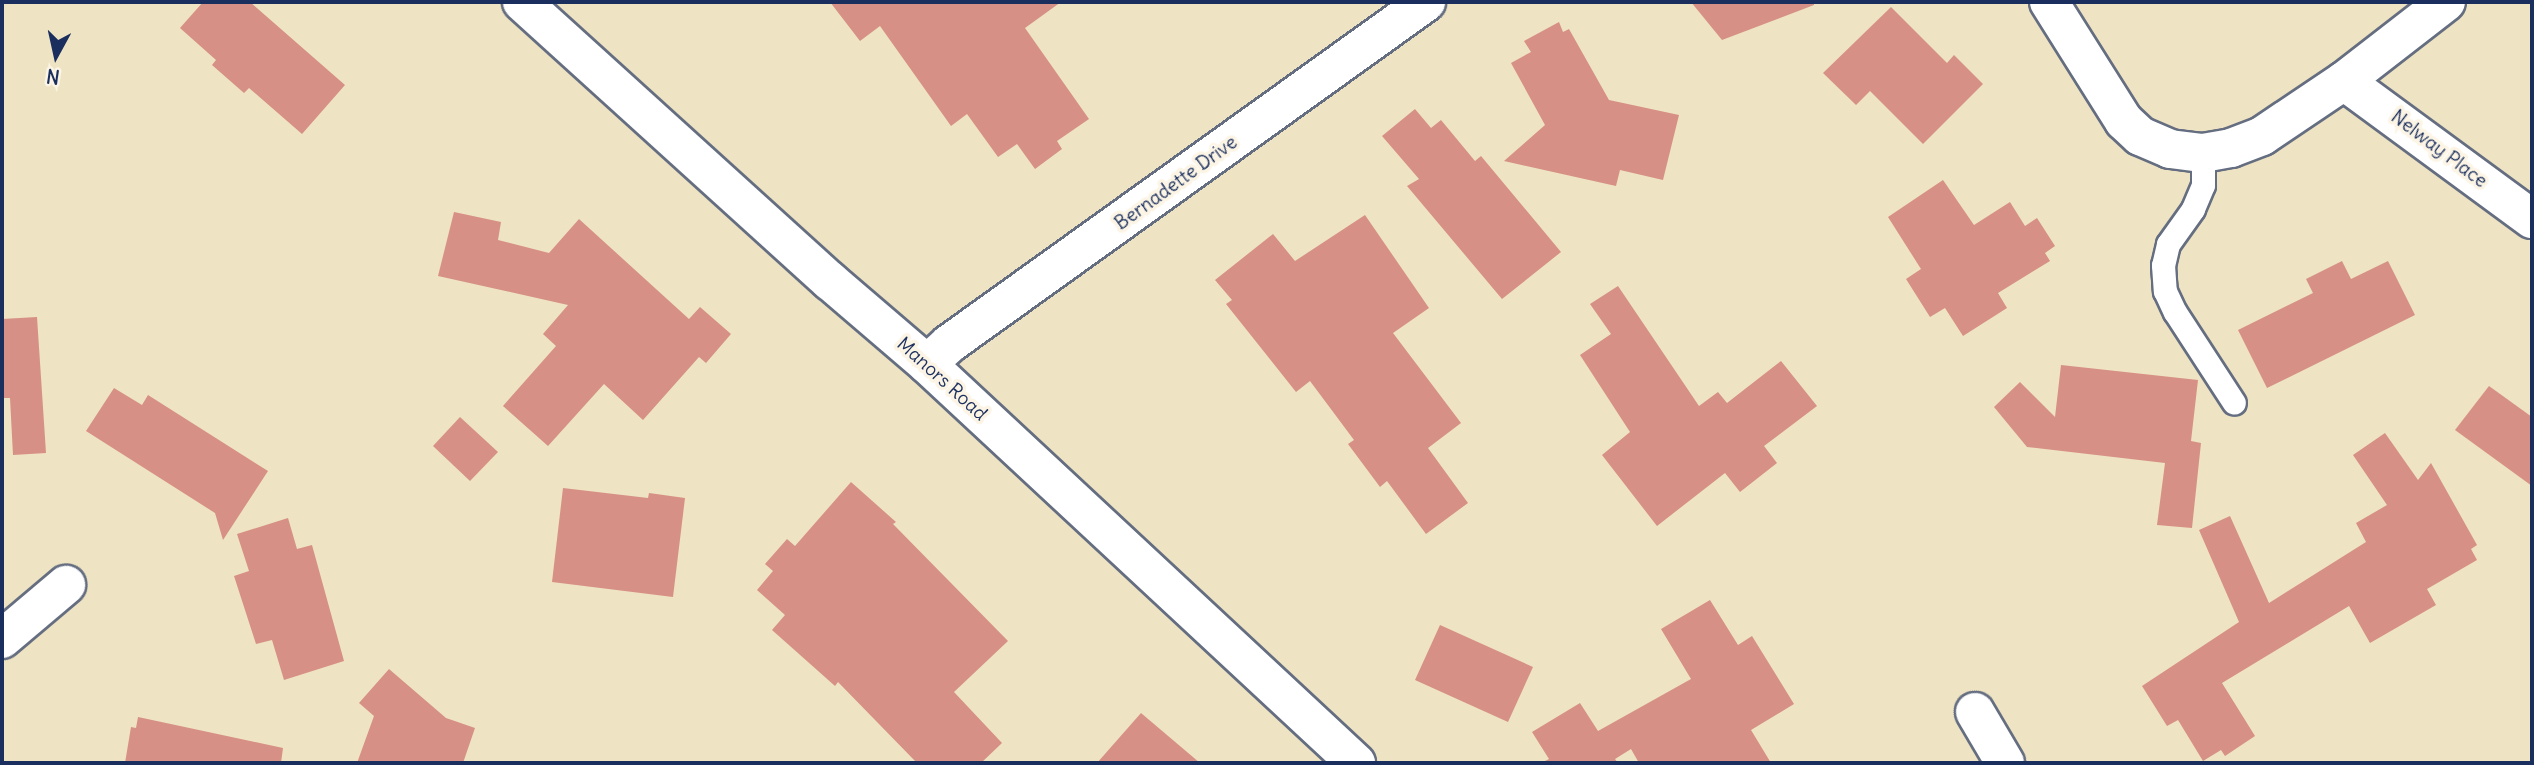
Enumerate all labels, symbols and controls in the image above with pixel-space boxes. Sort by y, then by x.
north arrow [21,21,91,91]
text: N [45,64,61,90]
street label: Nelway Place [2386,105,2492,193]
street label: Bernadette Drive [1110,131,1242,235]
street label: Manors Road [892,333,992,425]

